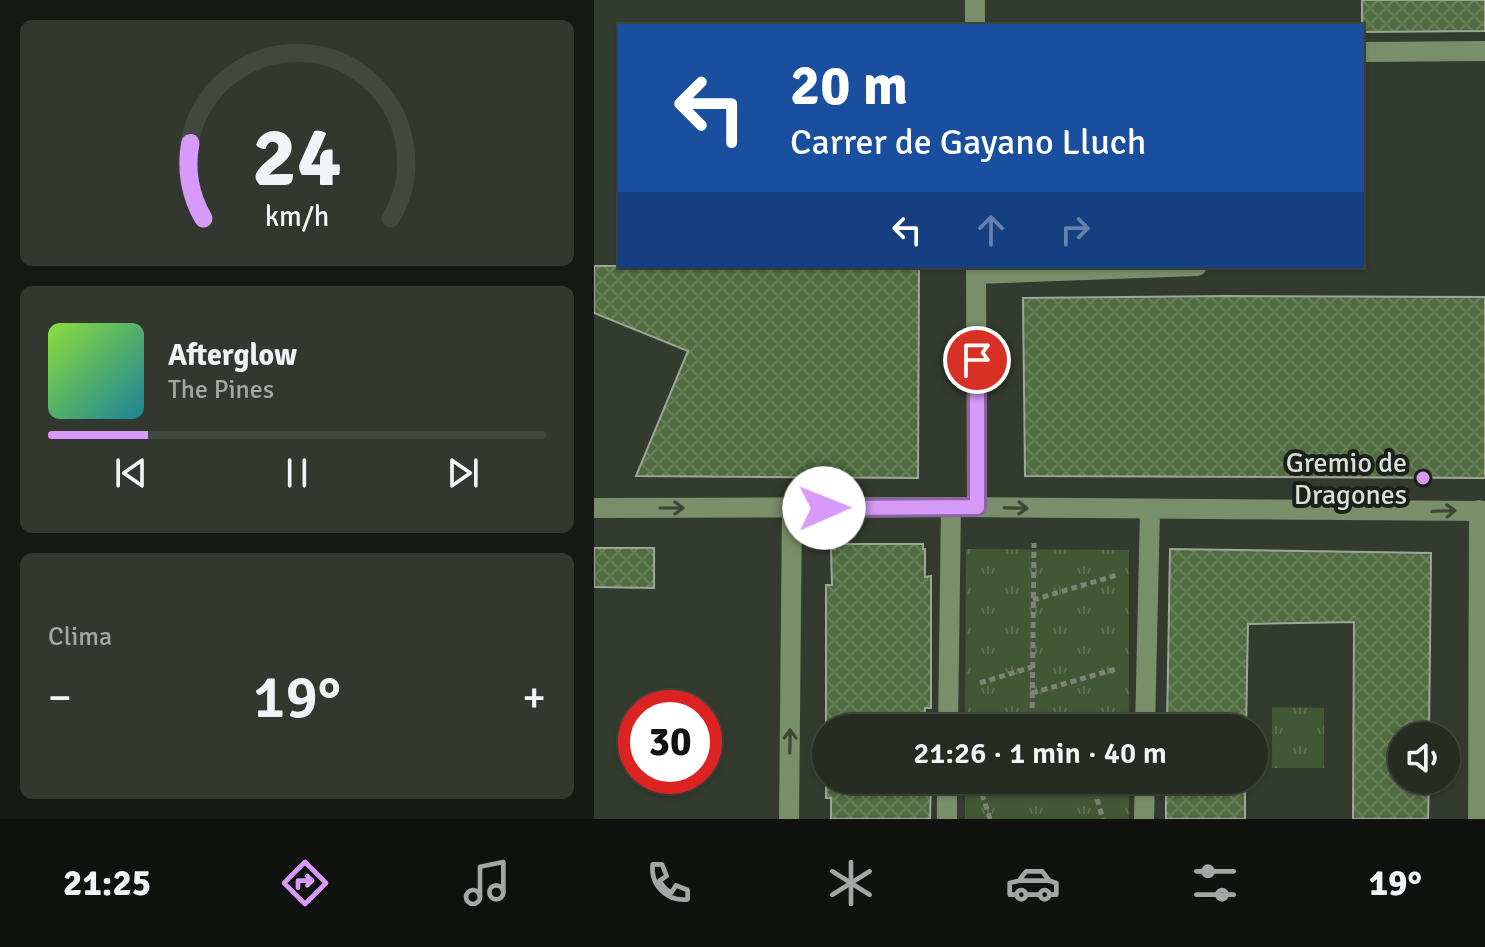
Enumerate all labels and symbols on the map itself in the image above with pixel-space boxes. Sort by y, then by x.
pin [943,326,1011,394]
place label: Gremio de Dragones [1286,446,1407,512]
position arrow [782,466,866,550]
marker: Gremio de Dragones [1414,469,1432,487]
one-way arrow [658,500,685,516]
one-way arrow [1002,500,1029,515]
one-way arrow [1430,504,1457,519]
speed limit sign: 30 [618,690,722,794]
one-way arrow [782,728,798,755]

